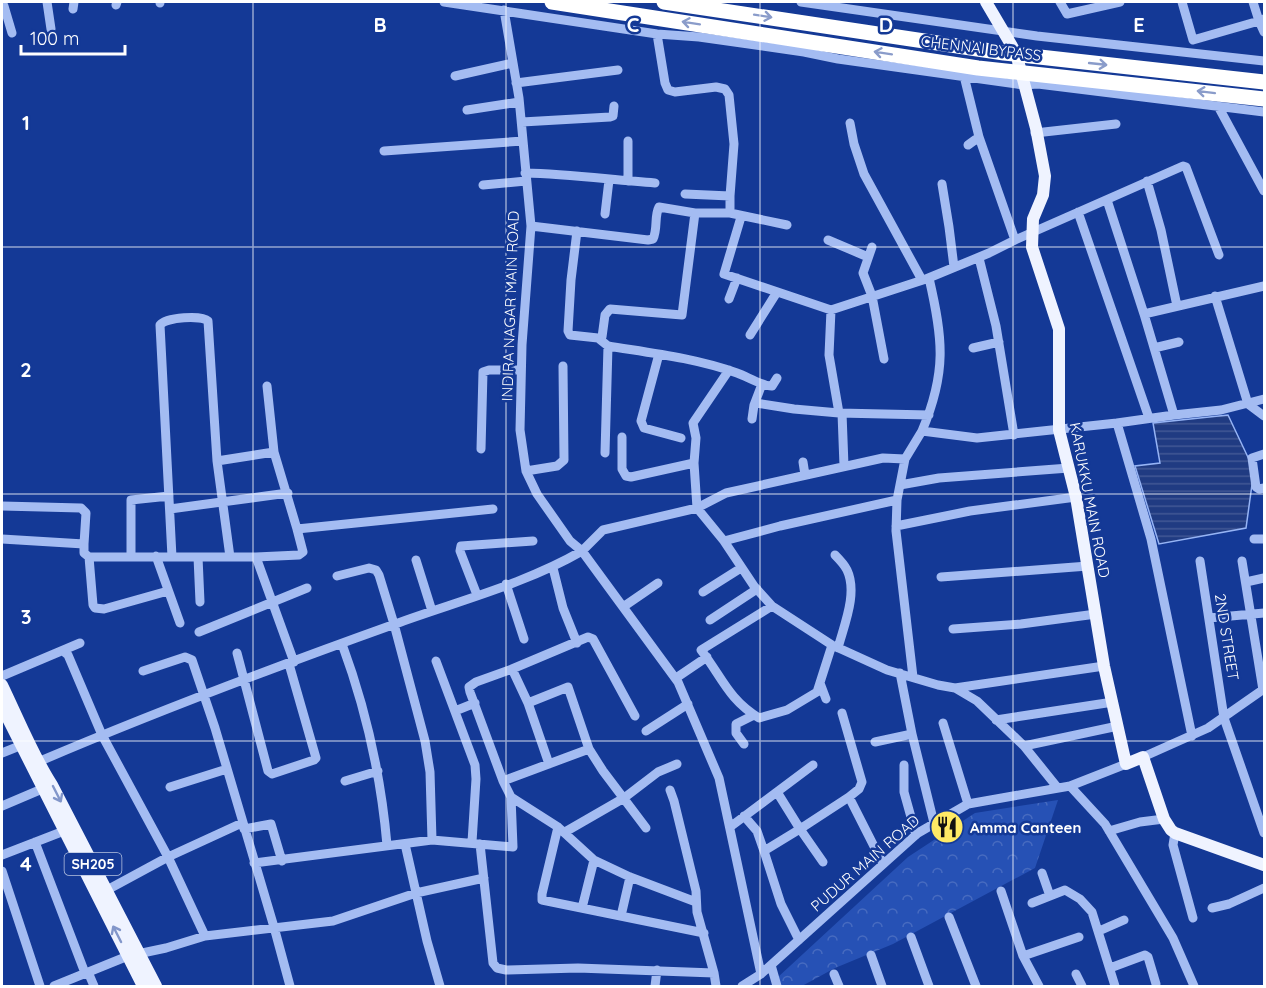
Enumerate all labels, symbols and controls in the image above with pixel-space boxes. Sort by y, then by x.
one-way arrow [753,11,773,22]
text: B [373,12,387,37]
text: C [627,12,640,37]
text: D [879,12,893,37]
text: E [1133,12,1145,37]
one-way arrow [681,17,701,28]
scale bar [21,18,124,56]
text: 100 m [30,27,79,50]
street label: CHENNAI BYPASS [920,31,1042,65]
one-way arrow [874,47,894,58]
one-way arrow [1088,58,1107,69]
one-way arrow [1197,86,1217,97]
text: 1 [22,110,30,135]
street label: INDIRA NAGAR MAIN ROAD [497,210,523,402]
text: 2 [20,357,32,382]
street label: KARUKKU MAIN ROAD [1066,421,1114,580]
street label: 2ND STREET [1211,592,1243,682]
text: 3 [21,604,31,629]
one-way arrow [52,784,63,802]
restaurant icon: Amma Canteen [929,809,965,845]
street label: PUDUR MAIN ROAD [807,810,923,915]
place label: Amma Canteen [970,818,1081,837]
text: 4 [20,851,32,876]
road number: SH205 [64,853,122,875]
one-way arrow [110,926,122,944]

